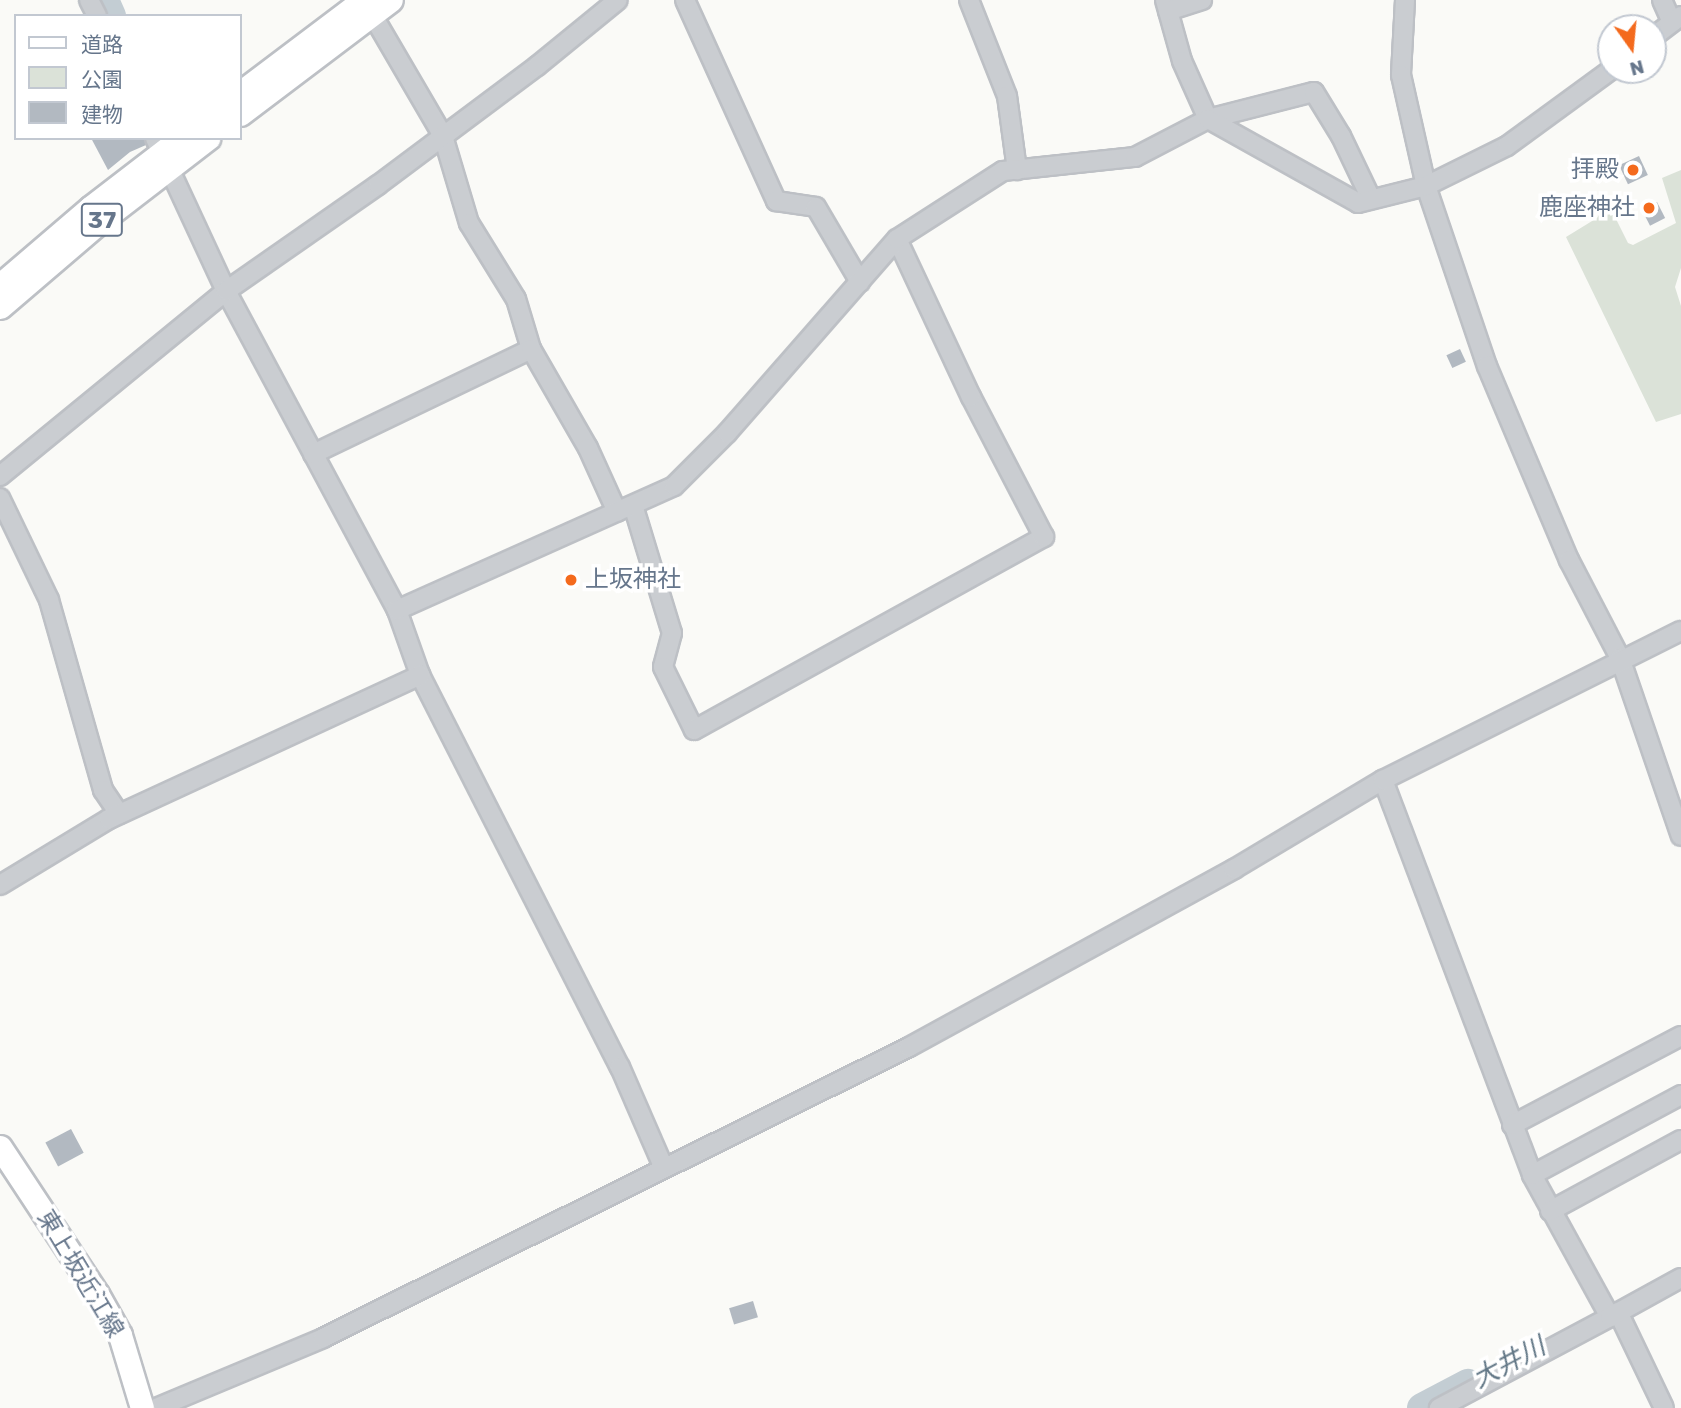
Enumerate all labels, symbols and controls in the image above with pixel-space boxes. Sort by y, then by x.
legend [14,14,242,140]
north arrow [1597,14,1667,84]
text: 道路 [81,32,123,57]
text: N [1627,55,1647,81]
text: 公園 [81,67,123,92]
text: 建物 [81,102,123,127]
place label: 拝殿 [1571,156,1619,184]
marker: 拝殿 [1625,162,1641,178]
place label: 鹿座神社 [1539,194,1635,222]
road number: 37 [79,200,125,240]
marker: 鹿座神社 [1641,200,1657,216]
place label: 上坂神社 [585,566,681,594]
marker: 上坂神社 [563,572,579,588]
street label: 東上坂近江線 [31,1205,129,1343]
water label: 大井川 [1467,1331,1551,1395]

